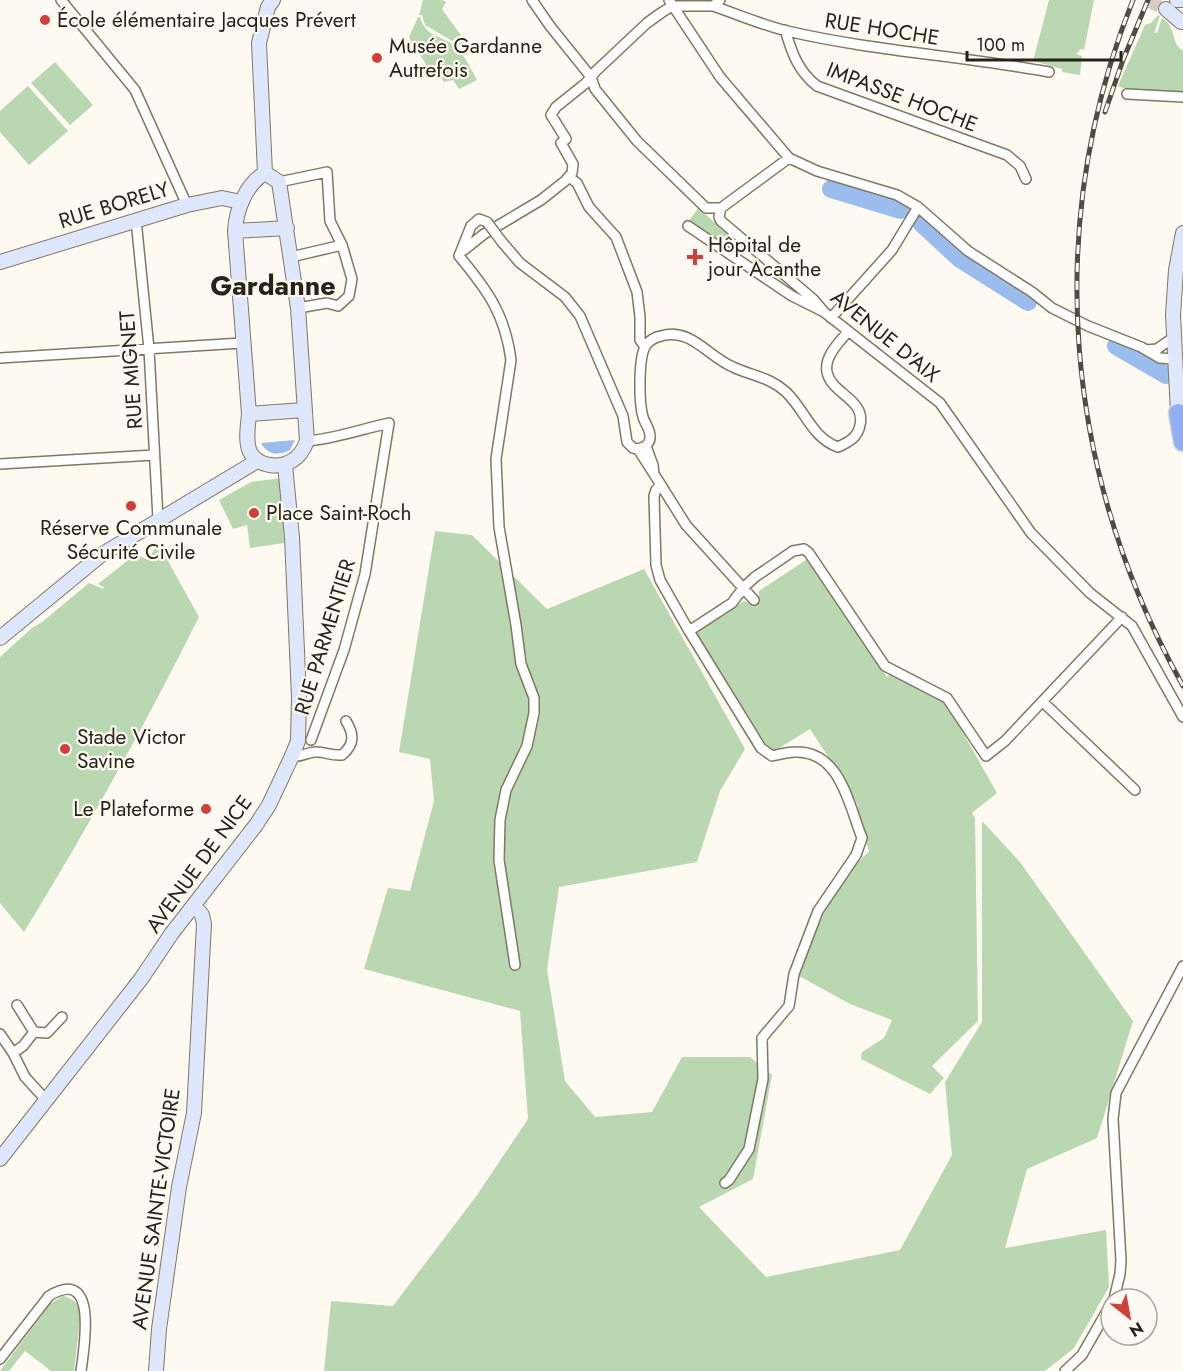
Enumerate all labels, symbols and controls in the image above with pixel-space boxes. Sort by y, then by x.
place label: École élémentaire Jacques Prévert [57,5,356,35]
street label: RUE HOCHE [823,5,941,53]
marker: École élémentaire Jacques Prévert [38,13,52,27]
scale bar [967,24,1122,62]
place label: Musée Gardanne Autrefois [389,31,542,85]
text: 100 m [976,32,1025,58]
marker: Musée Gardanne Autrefois [370,51,384,65]
street label: IMPASSE HOCHE [822,54,982,140]
street label: RUE BORELY [55,174,173,236]
place label: Hôpital de jour Acanthe [706,230,821,284]
marker: Hôpital de jour Acanthe [686,248,704,266]
district label: Gardanne [210,266,336,305]
street label: AVENUE D'AIX [824,283,946,389]
street label: RUE MIGNET [112,309,150,430]
place label: Place Saint-Roch [266,498,411,528]
marker: Réserve Communale Sécurité Civile [124,499,138,513]
marker: Place Saint-Roch [247,506,261,520]
place label: Réserve Communale Sécurité Civile [40,513,222,567]
street label: RUE PARMENTIER [287,555,363,719]
place label: Stade Victor Savine [77,722,187,776]
marker: Stade Victor Savine [58,742,72,756]
street label: AVENUE DE NICE [139,789,259,939]
place label: Le Plateforme [73,794,194,824]
marker: Le Plateforme [199,802,213,816]
street label: AVENUE SAINTE-VICTOIRE [124,1086,188,1332]
north arrow [1099,1287,1159,1347]
text: N [1125,1316,1148,1343]

